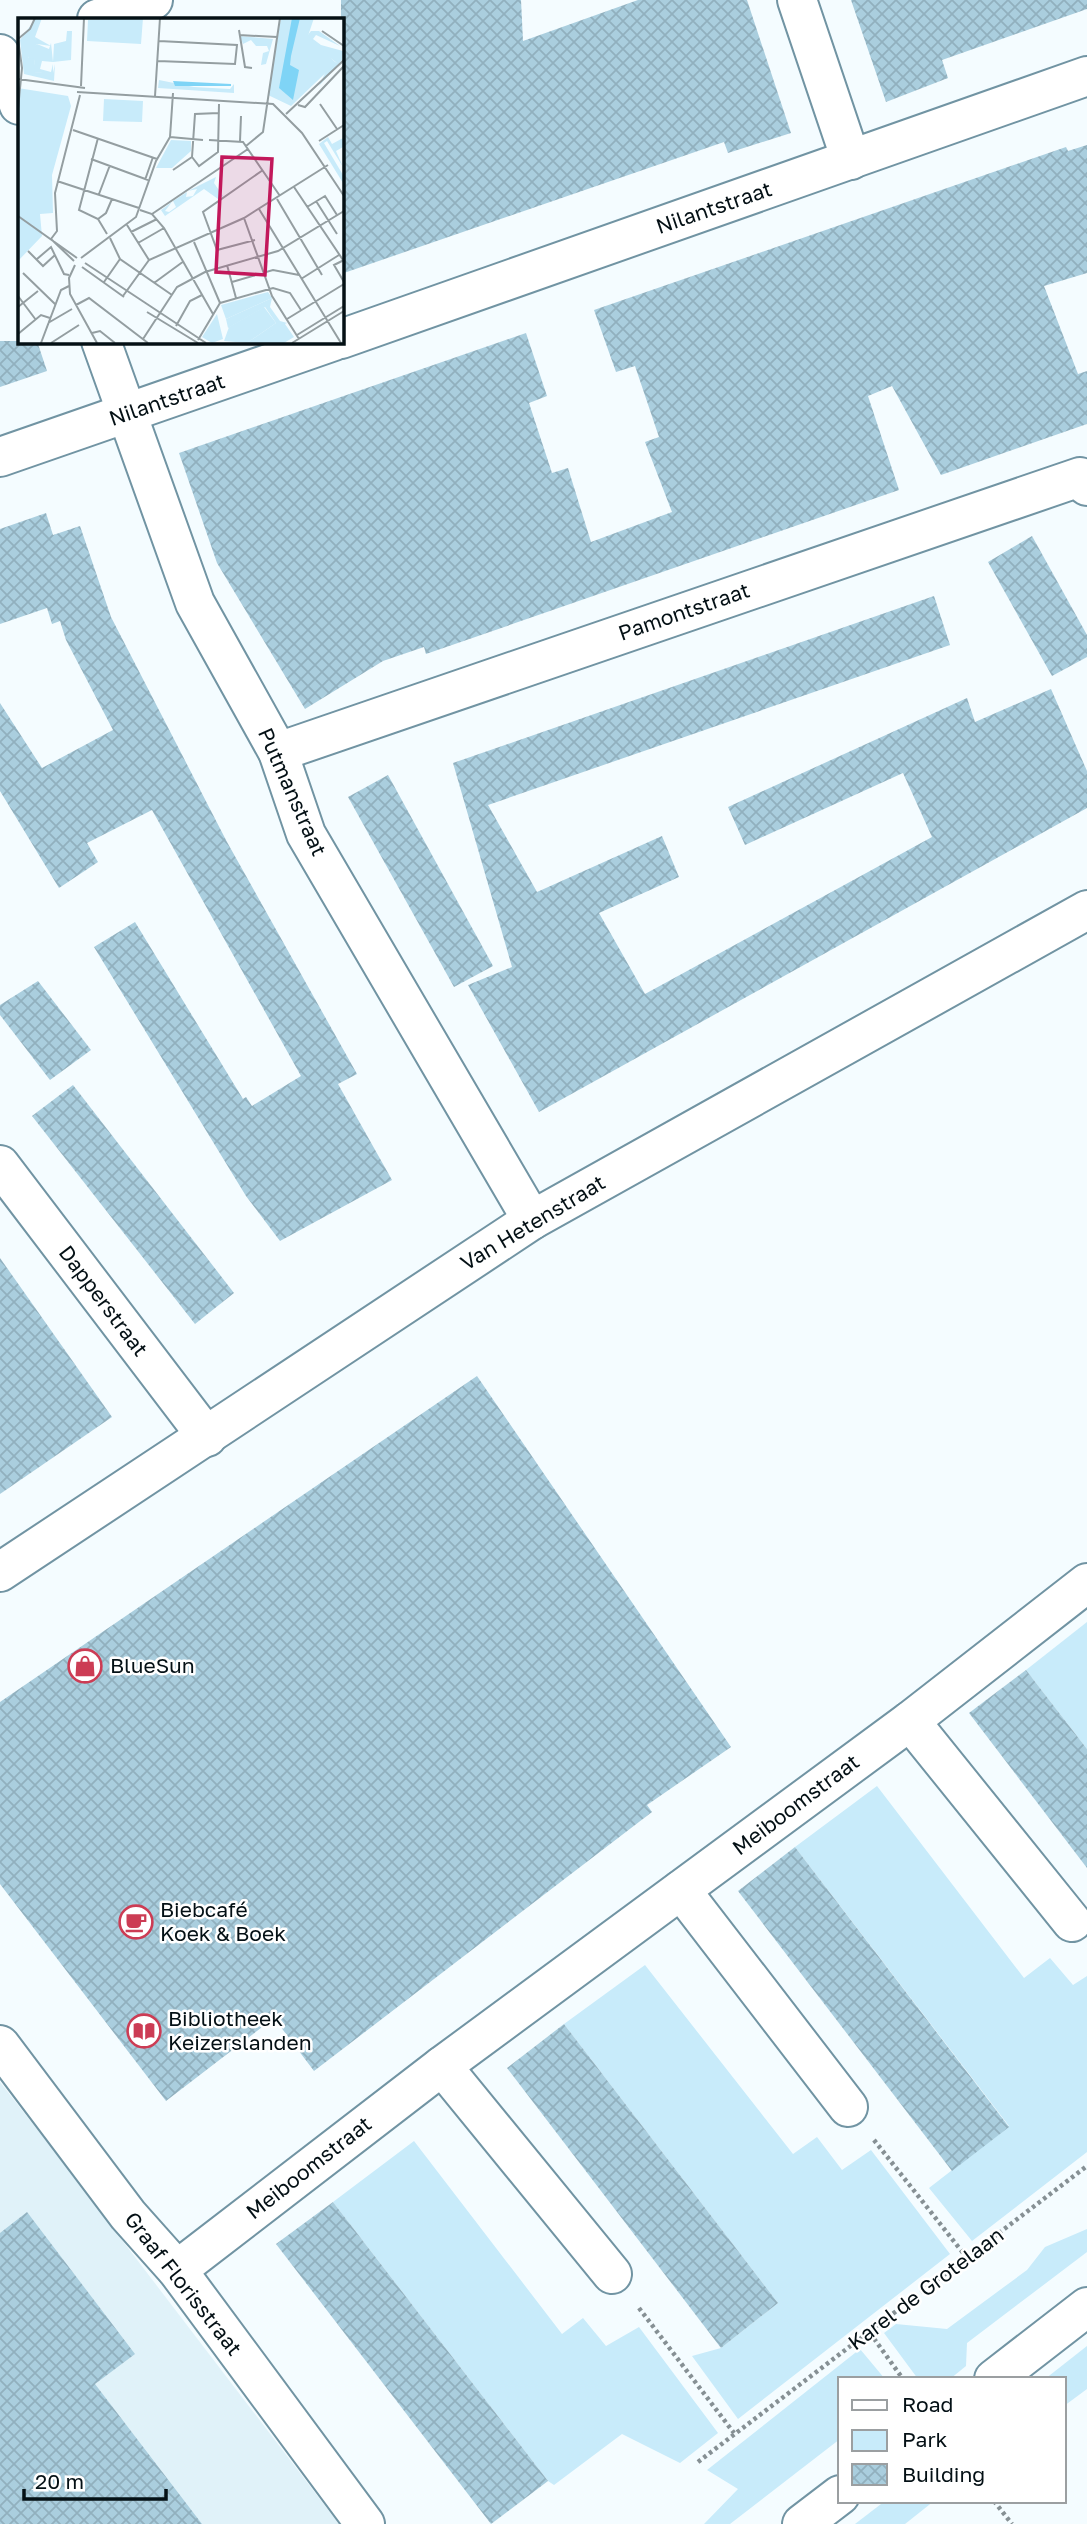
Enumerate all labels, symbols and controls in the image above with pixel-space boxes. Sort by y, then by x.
inset map [18,18,343,343]
street label: Nilantstraat [652,175,775,239]
street label: Nilantstraat [105,367,228,431]
street label: Pamontstraat [615,576,753,646]
street label: Putmanstraat [253,723,333,860]
street label: Van Hetenstraat [456,1169,609,1275]
street label: Dapperstraat [54,1240,154,1361]
shop icon: BlueSun [66,1647,104,1685]
place label: BlueSun [110,1652,195,1678]
street label: Meiboomstraat [727,1748,864,1860]
place label: Biebcafé Koek & Boek [160,1896,286,1946]
cafe icon: Biebcafé Koek & Boek [117,1903,155,1941]
place label: Bibliotheek Keizerslanden [168,2005,312,2055]
library icon: Bibliotheek Keizerslanden [125,2012,163,2050]
street label: Meiboomstraat [240,2110,376,2224]
street label: Graaf Florisstraat [120,2206,248,2361]
street label: Karel de Grotelaan [843,2221,1008,2355]
legend [838,2377,1066,2503]
text: Road [902,2391,953,2417]
text: Park [902,2426,948,2452]
scale bar [24,2458,166,2502]
text: Building [902,2461,985,2487]
text: 20 m [35,2468,84,2494]

